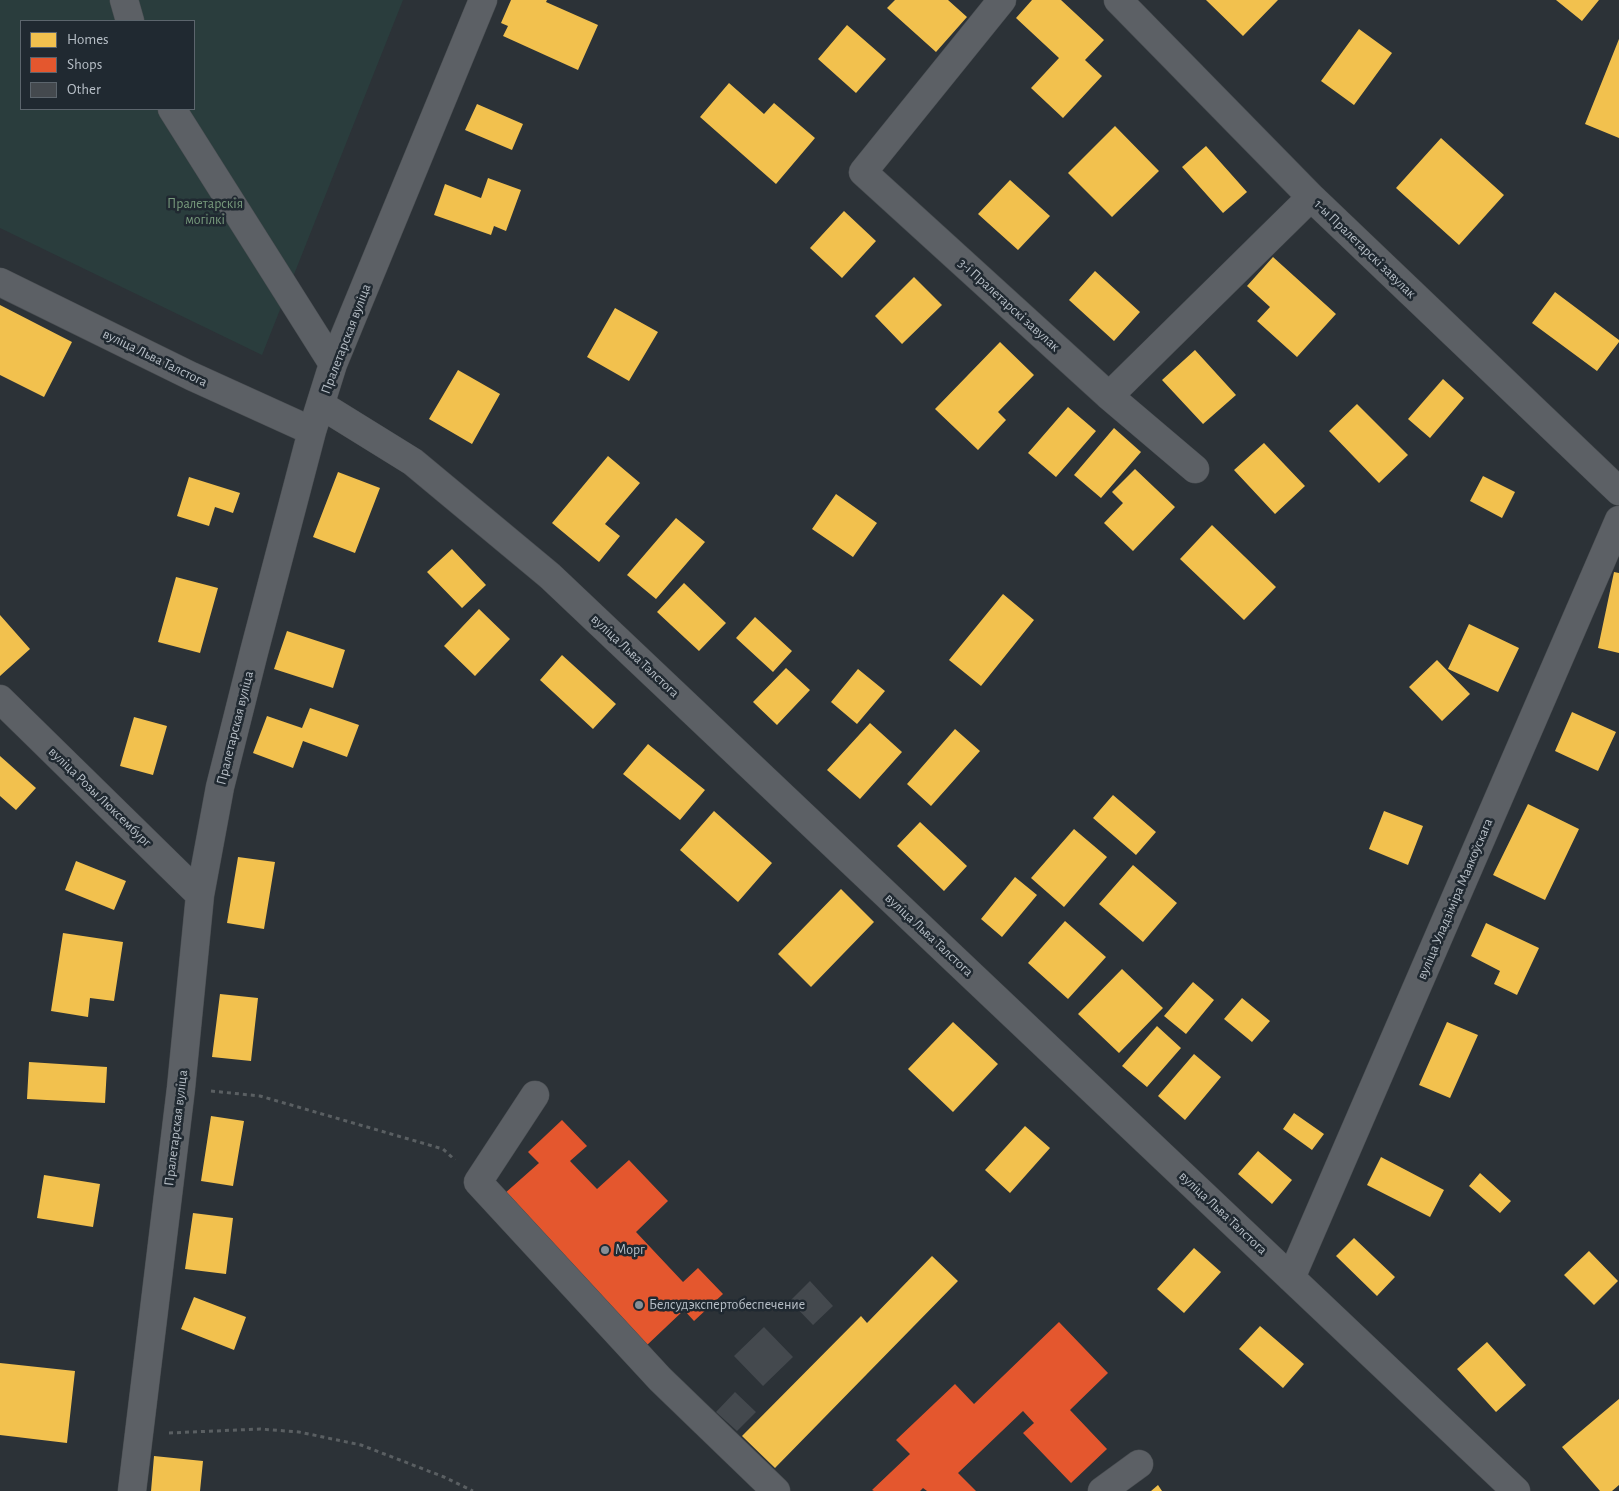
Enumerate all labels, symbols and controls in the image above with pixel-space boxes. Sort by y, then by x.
legend [20,20,195,110]
text: Homes [67,32,109,47]
text: Shops [67,57,102,72]
text: Other [67,82,101,97]
park label: Пралетарскія могілкі [167,196,243,228]
street label: 1-ы Пралетарскі завулак [1311,196,1419,302]
street label: 3-і Пралетарскі завулак [955,255,1063,355]
street label: Пралетарская вуліца [317,281,375,397]
street label: вуліца Льва Талстога [100,325,210,391]
street label: вуліца Льва Талстога [587,611,683,701]
street label: Пралетарская вуліца [213,669,257,787]
street label: вуліца Розы Люксембург [45,743,155,851]
street label: вуліца Уладзіміра Маякоўскага [1413,816,1497,982]
street label: вуліца Льва Талстога [881,890,977,980]
street label: Пралетарская вуліца [161,1069,191,1187]
street label: вуліца Льва Талстога [1175,1168,1271,1258]
place label: Морг [615,1242,645,1258]
marker: Морг [599,1244,611,1256]
place label: Белсудэкспертобеспечение [649,1297,805,1313]
marker: Белсудэкспертобеспечение [633,1299,645,1311]

